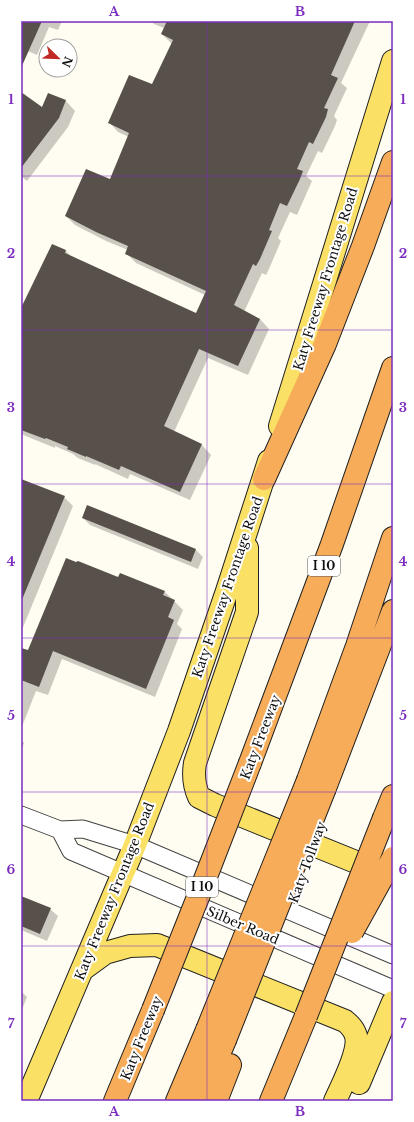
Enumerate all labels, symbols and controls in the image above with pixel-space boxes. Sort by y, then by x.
text: A [108,3,120,20]
text: B [295,3,305,20]
north arrow [38,38,78,78]
text: N [58,54,76,70]
text: 1 [8,91,14,108]
text: 1 [400,91,406,108]
street label: Katy Freeway Frontage Road [289,185,362,373]
text: 2 [7,245,15,262]
text: 2 [399,245,407,262]
text: 3 [7,399,15,416]
text: 3 [399,399,407,416]
street label: Katy Freeway Frontage Road [188,494,267,680]
text: 4 [7,553,16,570]
text: 4 [399,553,408,570]
road number: I 10 [308,556,340,576]
street label: Katy Freeway [237,692,285,782]
text: 5 [7,707,15,724]
text: 5 [399,707,407,724]
street label: Katy Freeway Frontage Road [71,799,158,983]
street label: Katy Tollway [285,818,330,905]
text: 6 [7,861,16,878]
text: 6 [399,861,408,878]
road number: I 10 [186,877,218,897]
street label: Silber Road [204,903,282,948]
street label: Katy Freeway [117,993,166,1083]
text: 7 [8,1015,15,1032]
text: 7 [400,1015,407,1032]
text: A [108,1103,120,1120]
text: B [295,1103,305,1120]

